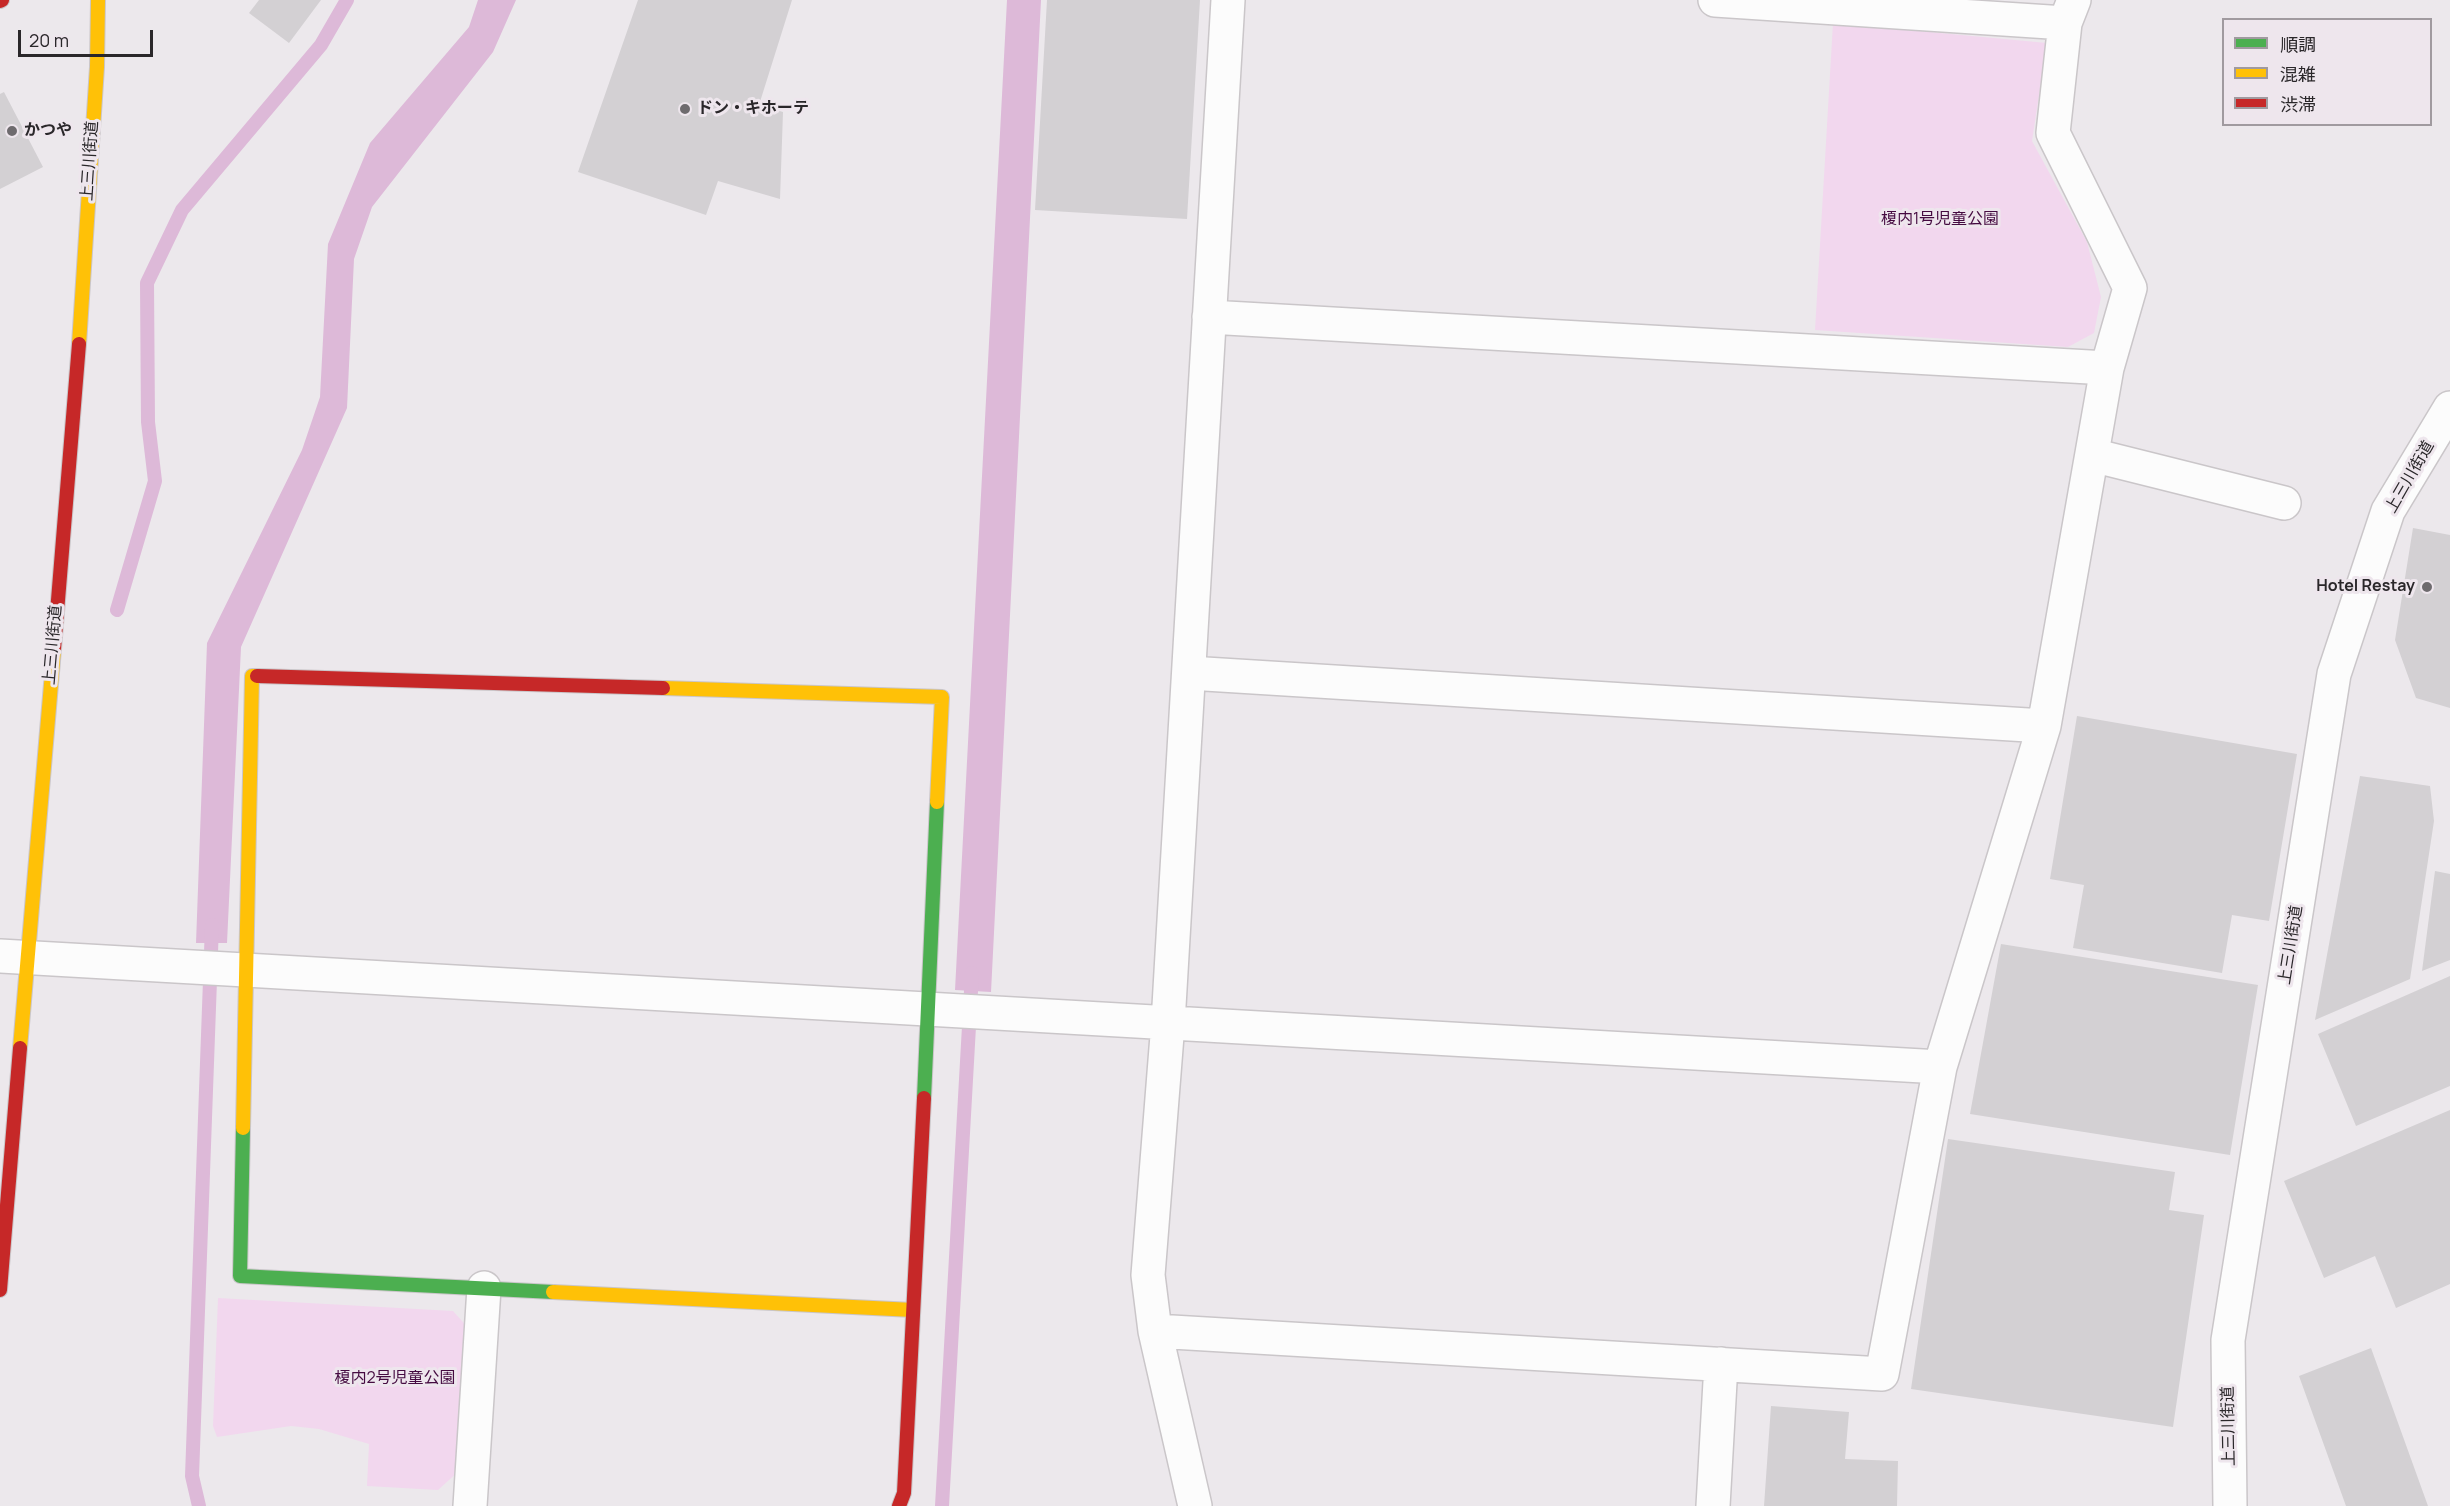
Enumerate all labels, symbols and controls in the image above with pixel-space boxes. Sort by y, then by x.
scale bar [21,18,156,56]
legend [2222,18,2432,126]
text: 20 m [29,28,69,52]
text: 順調 [2280,32,2316,56]
text: 混雑 [2280,62,2316,86]
text: 渋滞 [2280,92,2316,116]
place label: ドン・キホーテ [697,99,809,119]
marker: ドン・キホーテ [678,102,692,116]
street label: 上三川街道 [78,120,102,202]
place label: かつや [24,121,72,141]
marker: かつや [5,124,19,138]
park label: 榎内1号児童公園 [1881,210,1999,230]
street label: 上三川街道 [2382,438,2438,516]
place label: Hotel Restay [2316,577,2415,597]
marker: Hotel Restay [2420,580,2434,594]
street label: 上三川街道 [40,604,66,686]
street label: 上三川街道 [2275,904,2307,986]
park label: 榎内2号児童公園 [334,1369,456,1389]
street label: 上三川街道 [2219,1386,2239,1466]

